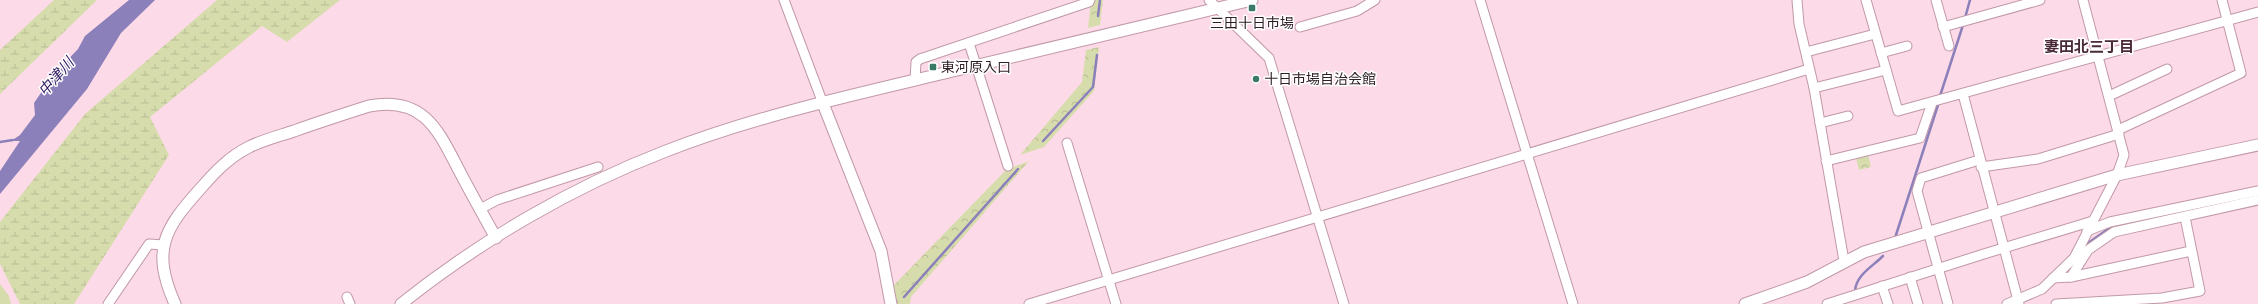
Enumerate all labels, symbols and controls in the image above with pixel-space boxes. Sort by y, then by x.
marker: 三田十日市場 [1247,3,1257,13]
place label: 三田十日市場 [1210,15,1294,31]
district label: 妻田北三丁目 [2044,38,2134,55]
water label: 中津川 [34,53,78,99]
place label: 東河原入口 [941,59,1011,75]
marker: 東河原入口 [928,62,938,72]
place label: 十日市場自治会館 [1264,71,1376,87]
marker: 十日市場自治会館 [1251,74,1261,84]

